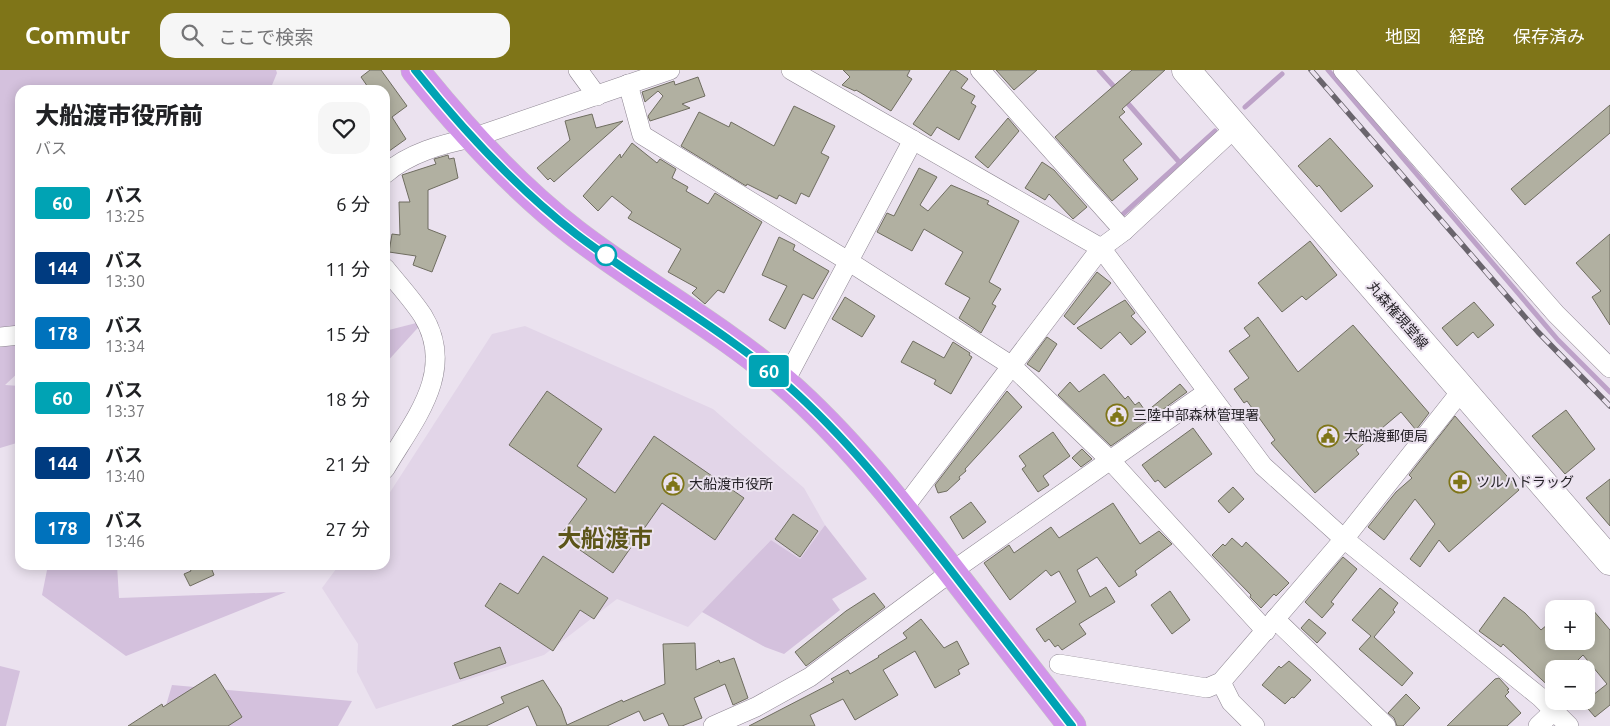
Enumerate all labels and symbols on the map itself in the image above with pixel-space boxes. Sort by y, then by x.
unlabelled marker [595,244,617,266]
street label: 丸森権現堂線 [1364,278,1432,352]
line badge: 60 [746,355,792,387]
public building icon: 三陸中部森林管理署 [1105,403,1129,427]
place label: 三陸中部森林管理署 [1133,407,1259,423]
public building icon: 大船渡郵便局 [1316,424,1340,448]
place label: 大船渡郵便局 [1344,428,1428,444]
pharmacy icon: ツルハドラッグ [1448,470,1472,494]
public building icon: 大船渡市役所 [661,472,685,496]
place label: ツルハドラッグ [1476,474,1574,490]
place label: 大船渡市役所 [689,476,773,492]
district label: 大船渡市 [557,525,653,552]

